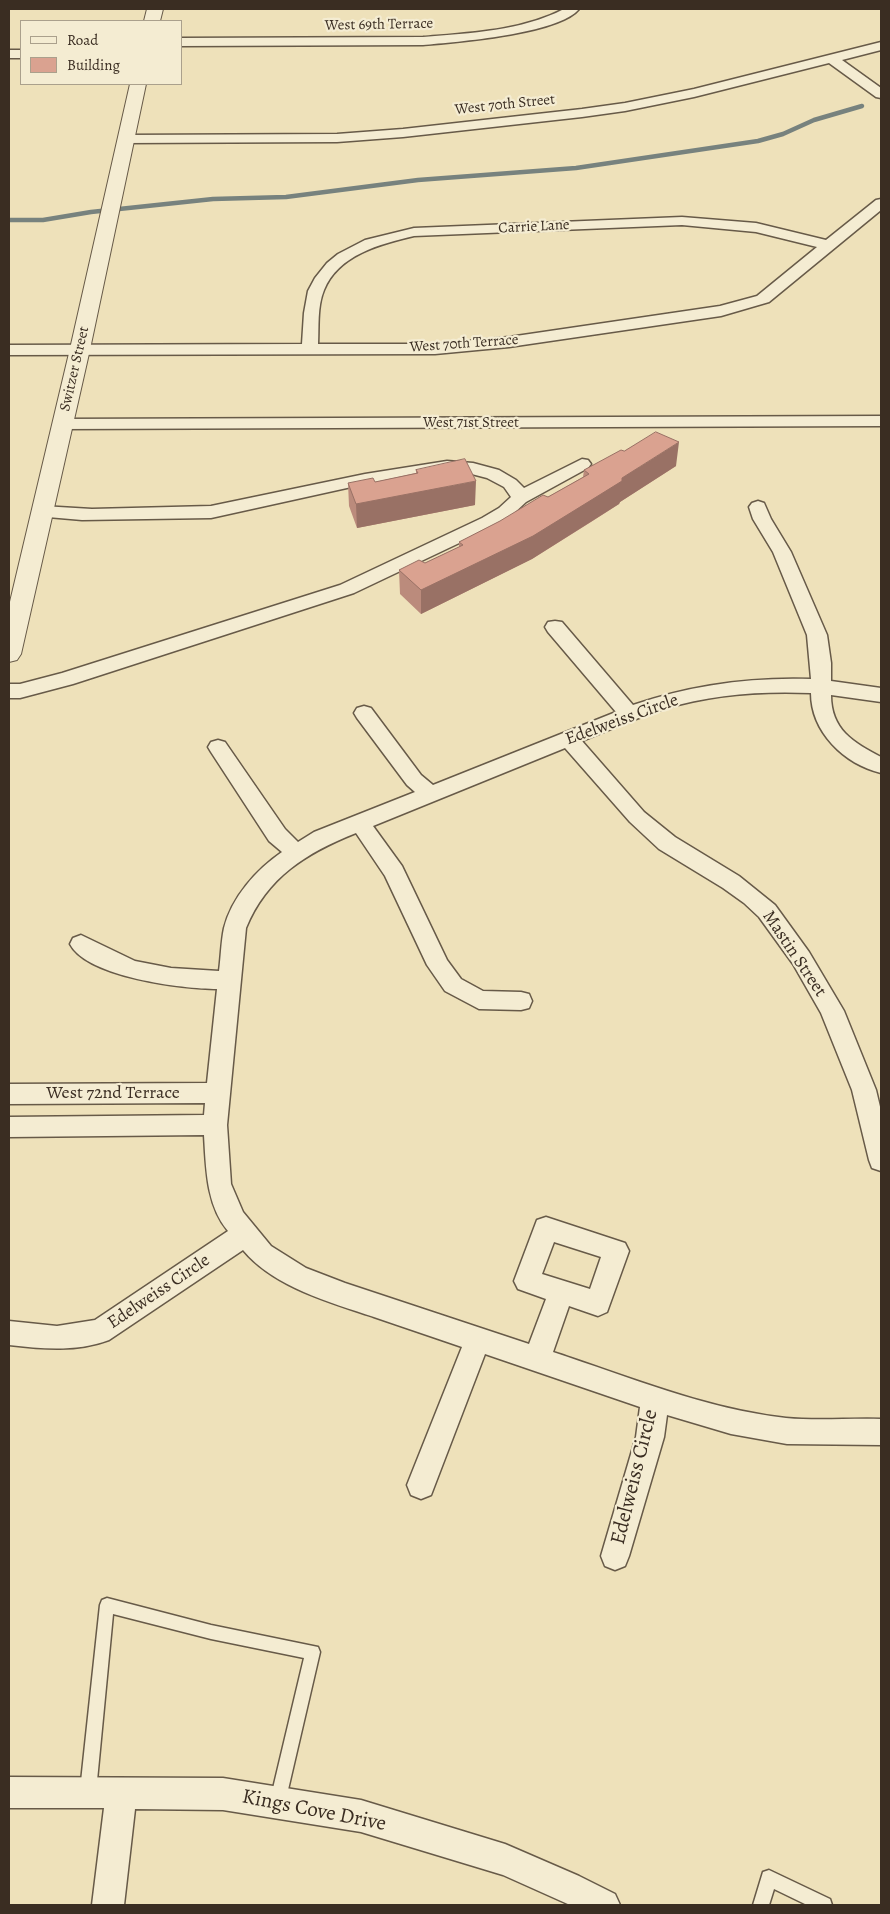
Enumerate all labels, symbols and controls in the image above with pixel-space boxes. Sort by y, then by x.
street label: West 69th Terrace [325,15,433,35]
legend [20,20,182,85]
text: Road [67,30,98,50]
text: Building [67,55,120,75]
street label: West 70th Street [454,91,556,119]
street label: Carrie Lane [498,216,570,238]
street label: Switzer Street [56,325,94,413]
street label: West 70th Terrace [409,331,519,357]
street label: West 71st Street [423,414,519,432]
street label: Edelweiss Circle [563,690,681,750]
street label: Mastin Street [757,907,831,1001]
street label: West 72nd Terrace [46,1083,180,1105]
street label: Edelweiss Circle [104,1250,214,1334]
street label: Edelweiss Circle [606,1407,664,1547]
street label: Kings Cove Drive [240,1785,388,1837]

